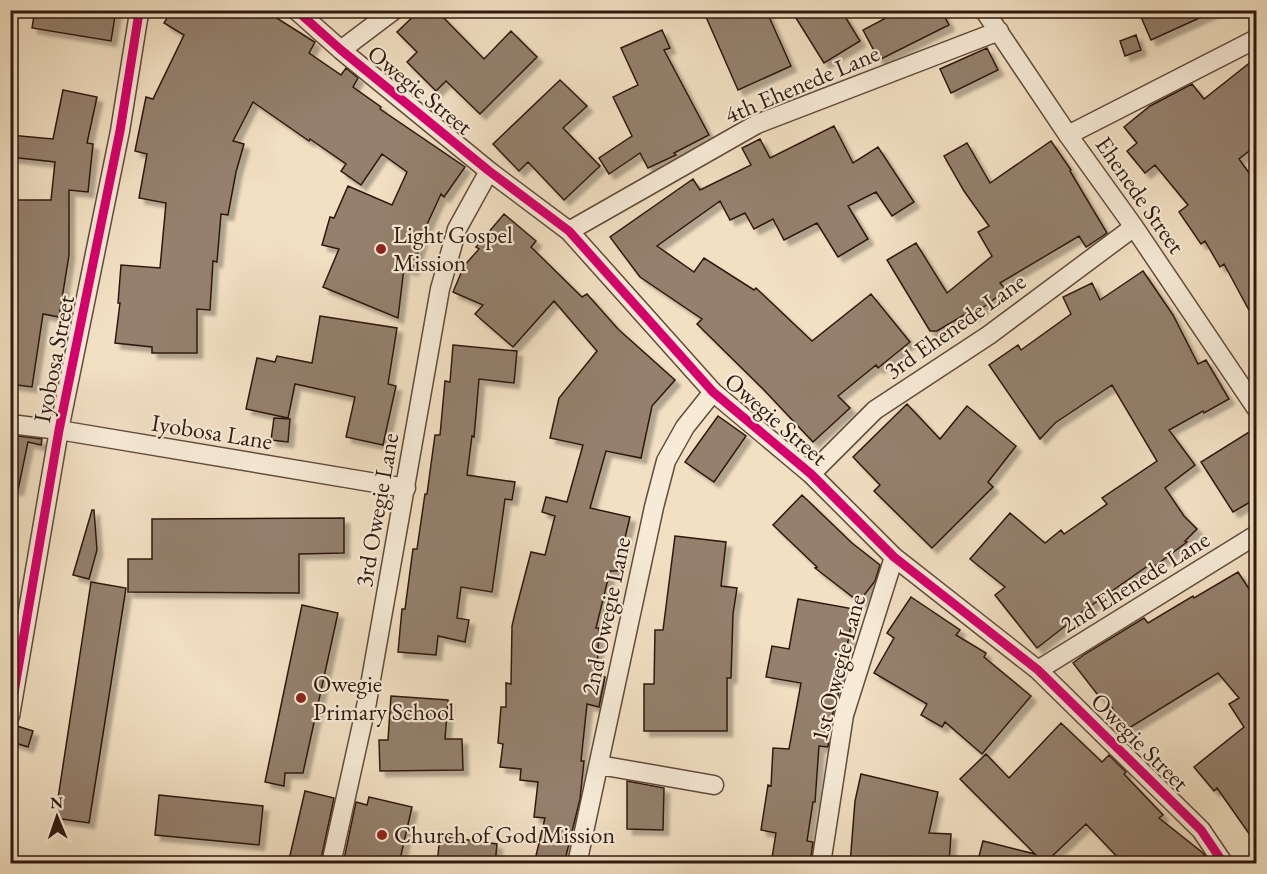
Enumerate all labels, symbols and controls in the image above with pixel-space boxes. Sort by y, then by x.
street label: 4th Ehenede Lane [720,37,884,130]
street label: Owegie Street [361,38,480,142]
street label: Ehenede Street [1089,130,1192,260]
place label: Light Gospel Mission [393,219,513,278]
marker: Light Gospel Mission [374,242,388,256]
street label: 3rd Ehenede Lane [878,265,1031,386]
street label: Iyobosa Street [26,292,81,425]
street label: Owegie Street [718,365,835,472]
street label: Iyobosa Lane [149,407,275,456]
street label: 3rd Owegie Lane [348,430,405,589]
street label: 2nd Ehenede Lane [1054,523,1215,640]
street label: 2nd Owegie Lane [574,534,637,698]
street label: 1st Owegie Lane [803,591,872,745]
place label: Owegie Primary School [313,668,454,727]
street label: Owegie Street [1085,686,1196,798]
marker: Owegie Primary School [294,691,308,705]
north arrow [27,787,87,847]
text: N [50,792,63,813]
place label: Church of God Mission [394,819,615,850]
marker: Church of God Mission [375,828,389,842]

